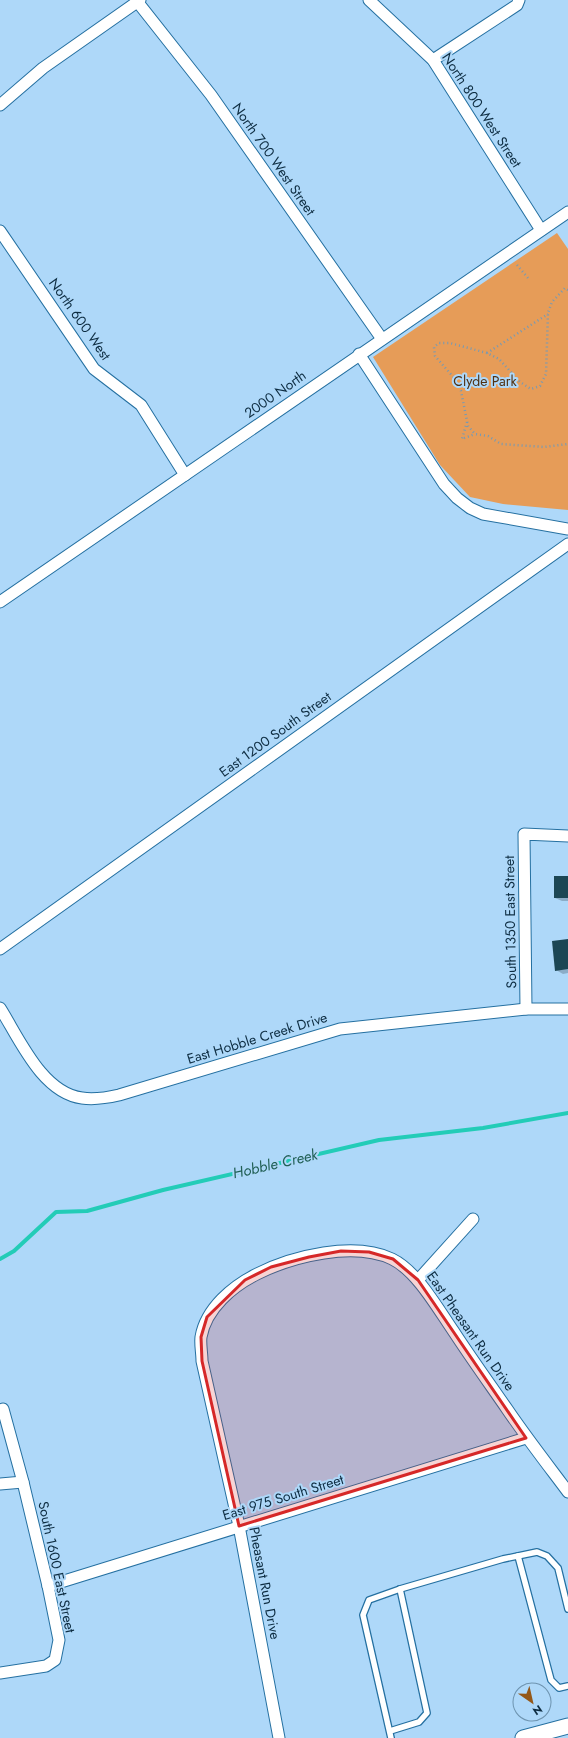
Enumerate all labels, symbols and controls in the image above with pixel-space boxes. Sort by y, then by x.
street label: North 800 West Street [437,49,527,172]
street label: North 700 West Street [228,99,321,220]
street label: North 600 West [44,274,116,365]
street label: 2000 North [240,365,310,423]
park label: Clyde Park [453,371,517,391]
street label: East 1200 South Street [215,686,336,781]
street label: South 1350 East Street [499,855,521,989]
street label: East Hobble Creek Drive [184,1007,330,1069]
water label: Hobble Creek [230,1143,320,1184]
street label: East Pheasant Run Drive [422,1267,520,1395]
street label: East 975 South Street [220,1469,347,1525]
street label: South 1600 East Street [33,1499,81,1635]
street label: Pheasant Run Drive [244,1525,286,1641]
north arrow [512,1682,552,1722]
text: N [529,1701,546,1719]

